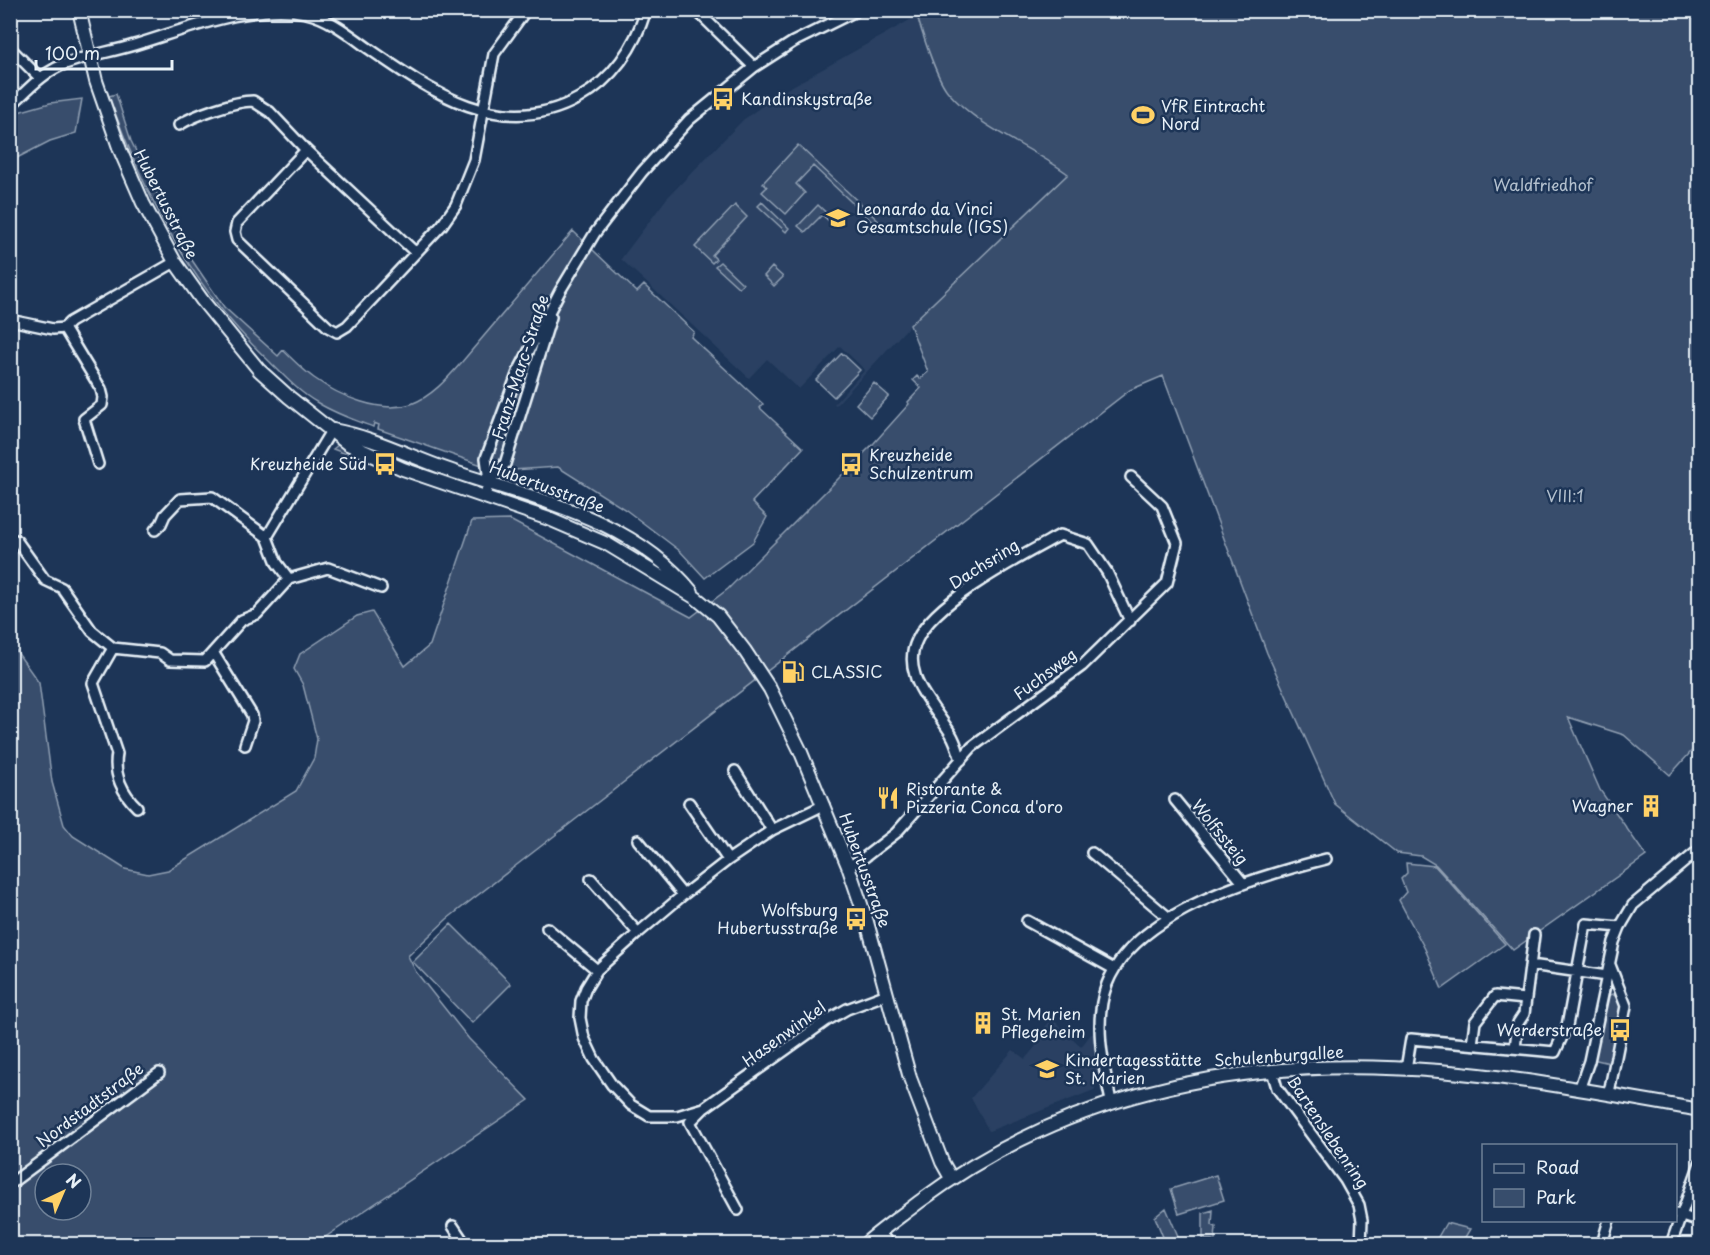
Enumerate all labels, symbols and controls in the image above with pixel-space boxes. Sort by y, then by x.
scale bar [36,33,172,71]
text: 100 m [45,39,100,66]
bus stop icon: Kandinskystraße [710,86,736,112]
place label: Kandinskystraße [741,86,872,110]
place label: VfR Eintracht Nord [1161,93,1265,135]
sports icon: VfR Eintracht Nord [1130,102,1156,128]
street label: Hubertusstraße [129,144,205,263]
park label: Waldfriedhof [1493,172,1595,196]
place label: Leonardo da Vinci Gesamtschule (IGS) [856,196,1008,238]
school or university icon: Leonardo da Vinci Gesamtschule (IGS) [825,205,851,231]
street label: Franz-Marc-Straße [484,291,554,442]
place label: Kreuzheide Schulzentrum [869,442,974,484]
place label: Kreuzheide Süd [250,451,367,475]
bus stop icon: Kreuzheide Süd [372,451,398,477]
bus stop icon: Kreuzheide Schulzentrum [838,451,864,477]
street label: Hubertusstraße [487,454,608,518]
park label: VIII:1 [1546,483,1584,507]
street label: Dachsring [944,532,1023,594]
street label: Fuchsweg [1008,641,1081,705]
fuel station icon: CLASSIC [780,659,806,685]
place label: CLASSIC [811,659,883,683]
place label: Ristorante & Pizzeria Conca d'oro [906,776,1063,818]
restaurant icon: Ristorante & Pizzeria Conca d'oro [875,785,901,811]
street label: Wolfssteig [1187,793,1255,869]
place label: Wagner [1572,793,1634,817]
building icon: Wagner [1638,793,1664,819]
street label: Hubertusstraße [834,809,898,930]
place label: Wolfsburg Hubertusstraße [717,897,838,939]
bus stop icon: Wolfsburg Hubertusstraße [843,906,869,932]
street label: Hasenwinkel [737,995,830,1072]
place label: St. Marien Pflegeheim [1001,1001,1086,1043]
building icon: St. Marien Pflegeheim [970,1010,996,1036]
place label: Werderstraße [1497,1017,1602,1041]
bus stop icon: Werderstraße [1607,1017,1633,1043]
street label: Schulenburgallee [1213,1038,1345,1072]
place label: Kindertagesstätte St. Marien [1065,1047,1202,1089]
street label: Nordstadtstraße [31,1056,148,1152]
school or university icon: Kindertagesstätte St. Marien [1034,1056,1060,1082]
street label: Bartenslebenring [1282,1070,1376,1193]
legend [1482,1144,1677,1222]
text: Road [1536,1153,1580,1180]
north arrow [33,1162,93,1222]
text: N [61,1167,87,1194]
text: Park [1536,1183,1576,1210]

